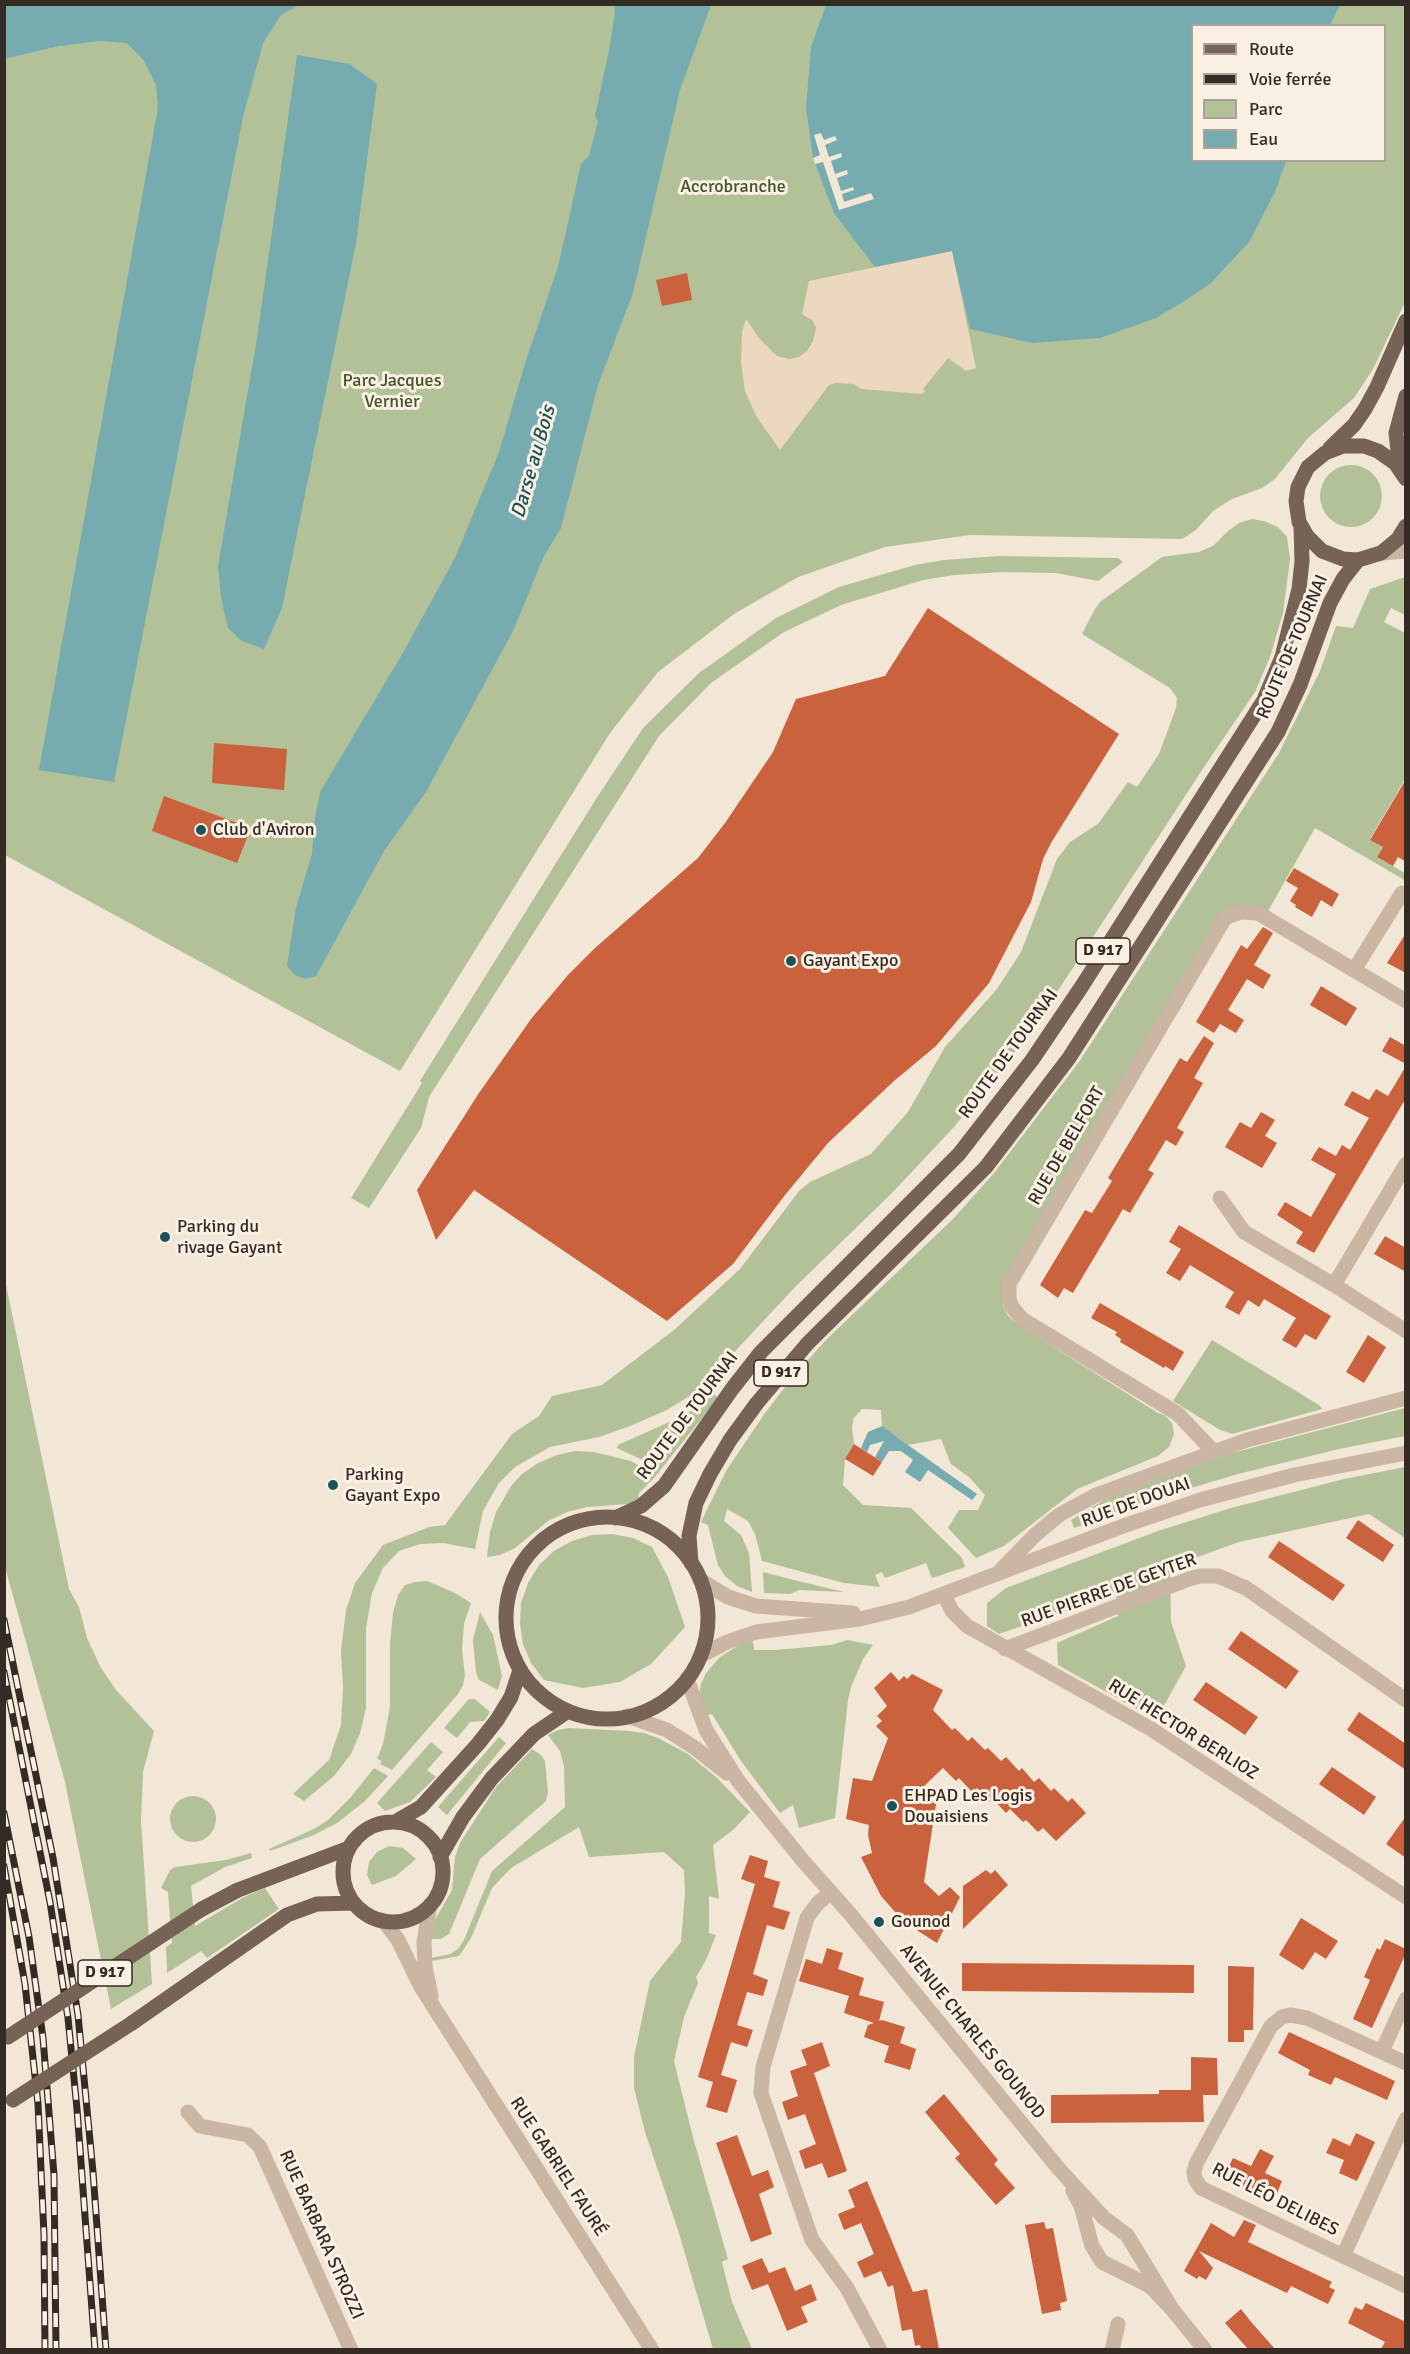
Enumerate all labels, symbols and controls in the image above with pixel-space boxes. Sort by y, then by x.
legend [1191,24,1386,162]
text: Route [1249,38,1294,60]
text: Voie ferrée [1249,68,1331,90]
text: Parc [1249,98,1283,120]
text: Eau [1249,128,1278,150]
park label: Accrobranche [680,176,786,198]
park label: Parc Jacques Vernier [342,370,442,412]
water label: Darse au Bois [507,403,561,521]
street label: ROUTE DE TOURNAI [1253,572,1333,722]
place label: Club d'Aviron [213,819,315,841]
marker: Club d'Aviron [194,823,208,837]
road number: D 917 [1076,938,1130,964]
place label: Gayant Expo [803,950,898,972]
marker: Gayant Expo [784,954,798,968]
street label: ROUTE DE TOURNAI [955,985,1063,1123]
street label: RUE DE BELFORT [1024,1083,1110,1209]
place label: Parking du rivage Gayant [177,1216,282,1258]
marker: Parking du rivage Gayant [158,1230,172,1244]
street label: ROUTE DE TOURNAI [633,1348,743,1484]
road number: D 917 [754,1360,808,1386]
place label: Parking Gayant Expo [345,1464,440,1506]
street label: RUE DE DOUAI [1079,1473,1193,1533]
marker: Parking Gayant Expo [326,1478,340,1492]
street label: RUE PIERRE DE GEYTER [1019,1549,1199,1633]
street label: RUE HECTOR BERLIOZ [1104,1675,1262,1785]
place label: EHPAD Les Logis Douaisiens [904,1785,1032,1828]
marker: EHPAD Les Logis Douaisiens [885,1799,899,1813]
place label: Gounod [891,1911,950,1933]
marker: Gounod [872,1915,886,1929]
street label: AVENUE CHARLES GOUNOD [895,1940,1049,2124]
road number: D 917 [78,1960,132,1986]
street label: RUE GABRIEL FAURÉ [505,2093,611,2241]
street label: RUE BARBARA STROZZI [274,2147,368,2323]
street label: RUE LÉO DELIBES [1208,2159,1342,2241]

